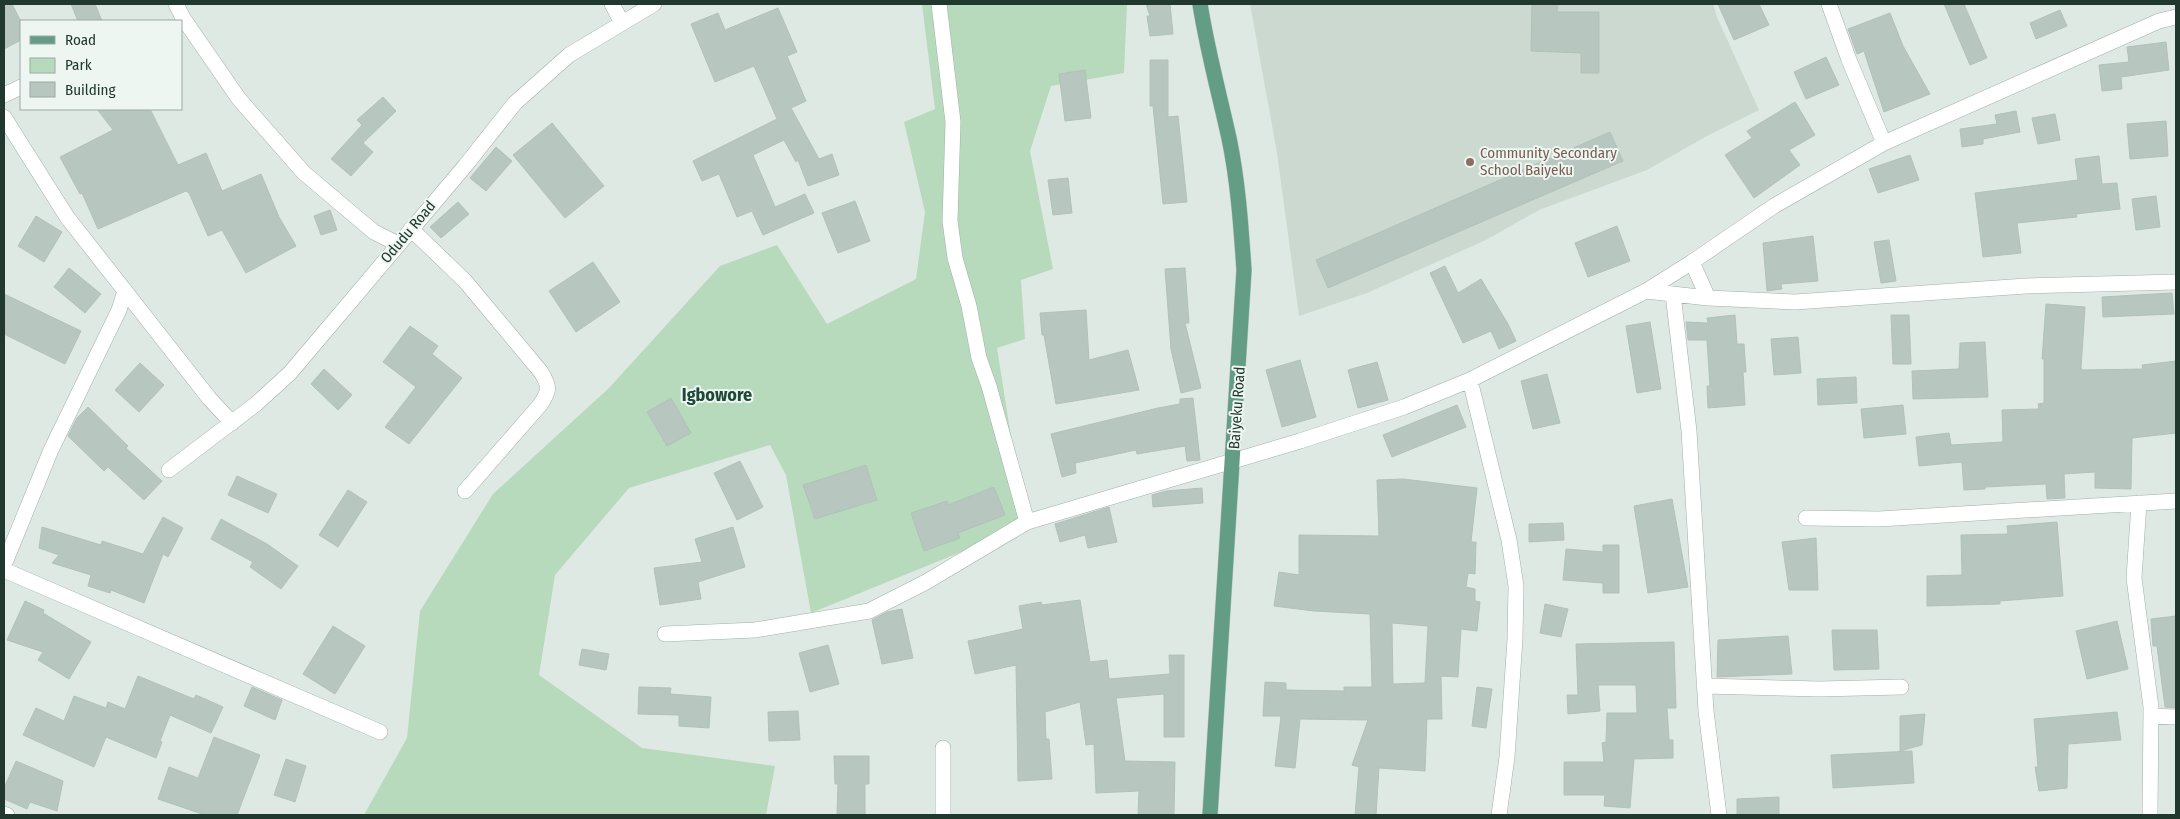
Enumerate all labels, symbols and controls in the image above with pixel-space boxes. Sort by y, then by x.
legend [20,20,182,110]
text: Road [65,31,96,49]
text: Park [65,56,92,74]
text: Building [65,81,116,99]
place label: Community Secondary School Baiyeku [1480,144,1617,179]
marker: Community Secondary School Baiyeku [1464,156,1476,168]
street label: Odudu Road [377,197,439,267]
street label: Baiyeku Road [1225,366,1249,450]
district label: Igbowore [682,384,752,406]

